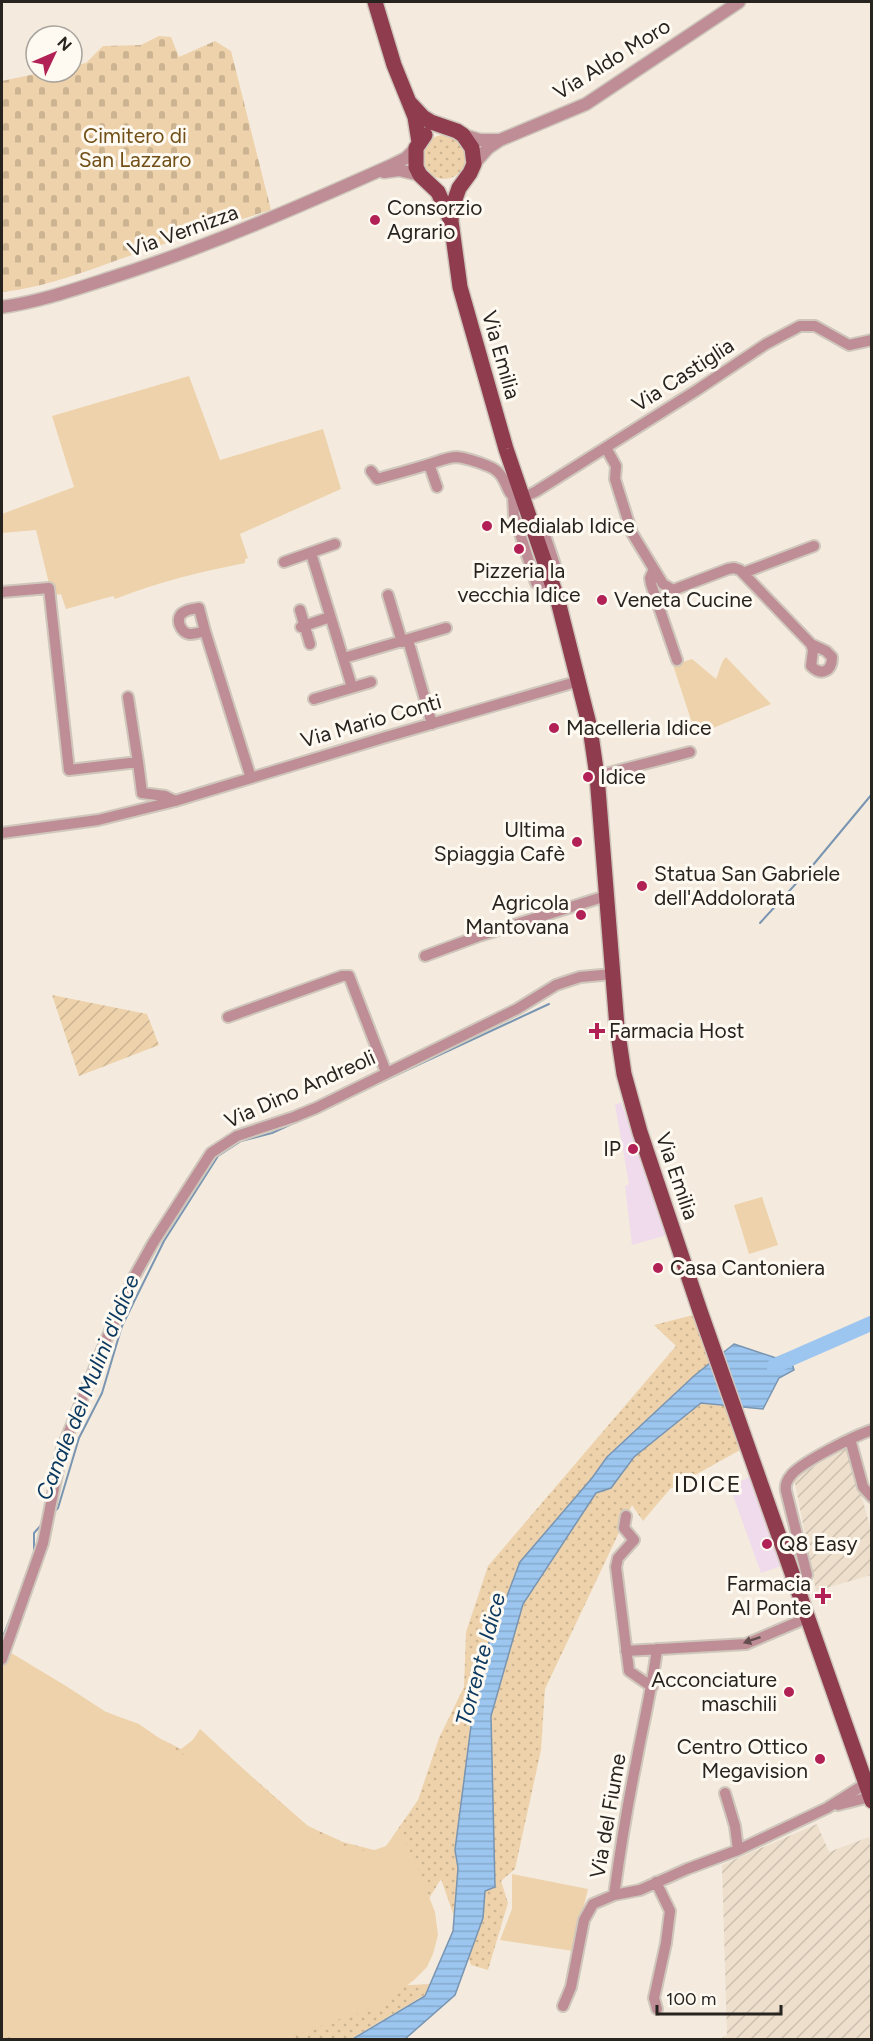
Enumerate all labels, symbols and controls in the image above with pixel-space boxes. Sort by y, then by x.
street label: Via Aldo Moro [549,13,675,104]
north arrow [24,24,84,84]
text: N [53,33,76,55]
park label: Cimitero di San Lazzaro [79,123,191,172]
place label: Consorzio Agrario [387,195,482,244]
street label: Via Vernizza [124,199,241,262]
marker: Consorzio Agrario [368,213,382,227]
street label: Via Emilia [477,308,526,402]
street label: Via Castiglia [627,332,738,417]
place label: Medialab Idice [499,513,635,538]
marker: Medialab Idice [480,519,494,533]
marker: Pizzeria la vecchia Idice [512,542,526,556]
place label: Pizzeria la vecchia Idice [457,558,581,607]
place label: Veneta Cucine [614,587,752,612]
marker: Veneta Cucine [595,593,609,607]
street label: Via Mario Conti [298,689,444,753]
place label: Macelleria Idice [566,715,712,740]
marker: Macelleria Idice [547,721,561,735]
place label: Idice [600,764,646,789]
marker: Idice [581,770,595,784]
place label: Ultima Spiaggia Cafè [434,817,565,866]
marker: Ultima Spiaggia Cafè [570,835,584,849]
place label: Statua San Gabriele dell'Addolorata [654,861,840,910]
marker: Statua San Gabriele dell'Addolorata [635,879,649,893]
place label: Agricola Mantovana [465,890,569,939]
marker: Agricola Mantovana [574,908,588,922]
place label: Farmacia Host [609,1018,745,1043]
marker: Farmacia Host [590,1024,604,1038]
street label: Via Dino Andreoli [221,1044,379,1133]
street label: Via Emilia [651,1129,704,1223]
place label: IP [603,1136,621,1161]
marker: IP [626,1142,640,1156]
place label: Casa Cantoniera [670,1255,825,1280]
marker: Casa Cantoniera [651,1261,665,1275]
water label: Canale dei Mulini d'Idice [30,1270,145,1504]
district label: IDICE [674,1469,742,1498]
place label: Q8 Easy [779,1531,857,1556]
marker: Q8 Easy [760,1537,774,1551]
place label: Farmacia Al Ponte [726,1571,811,1620]
marker: Farmacia Al Ponte [816,1589,830,1603]
water label: Torrente Idice [450,1590,511,1729]
one-way arrow [743,1636,761,1646]
place label: Acconciature maschili [651,1667,777,1716]
marker: Acconciature maschili [782,1685,796,1699]
place label: Centro Ottico Megavision [677,1734,808,1783]
street label: Via del Fiume [584,1752,631,1880]
marker: Centro Ottico Megavision [813,1752,827,1766]
scale bar [657,1978,782,2016]
text: 100 m [666,1988,716,2010]

